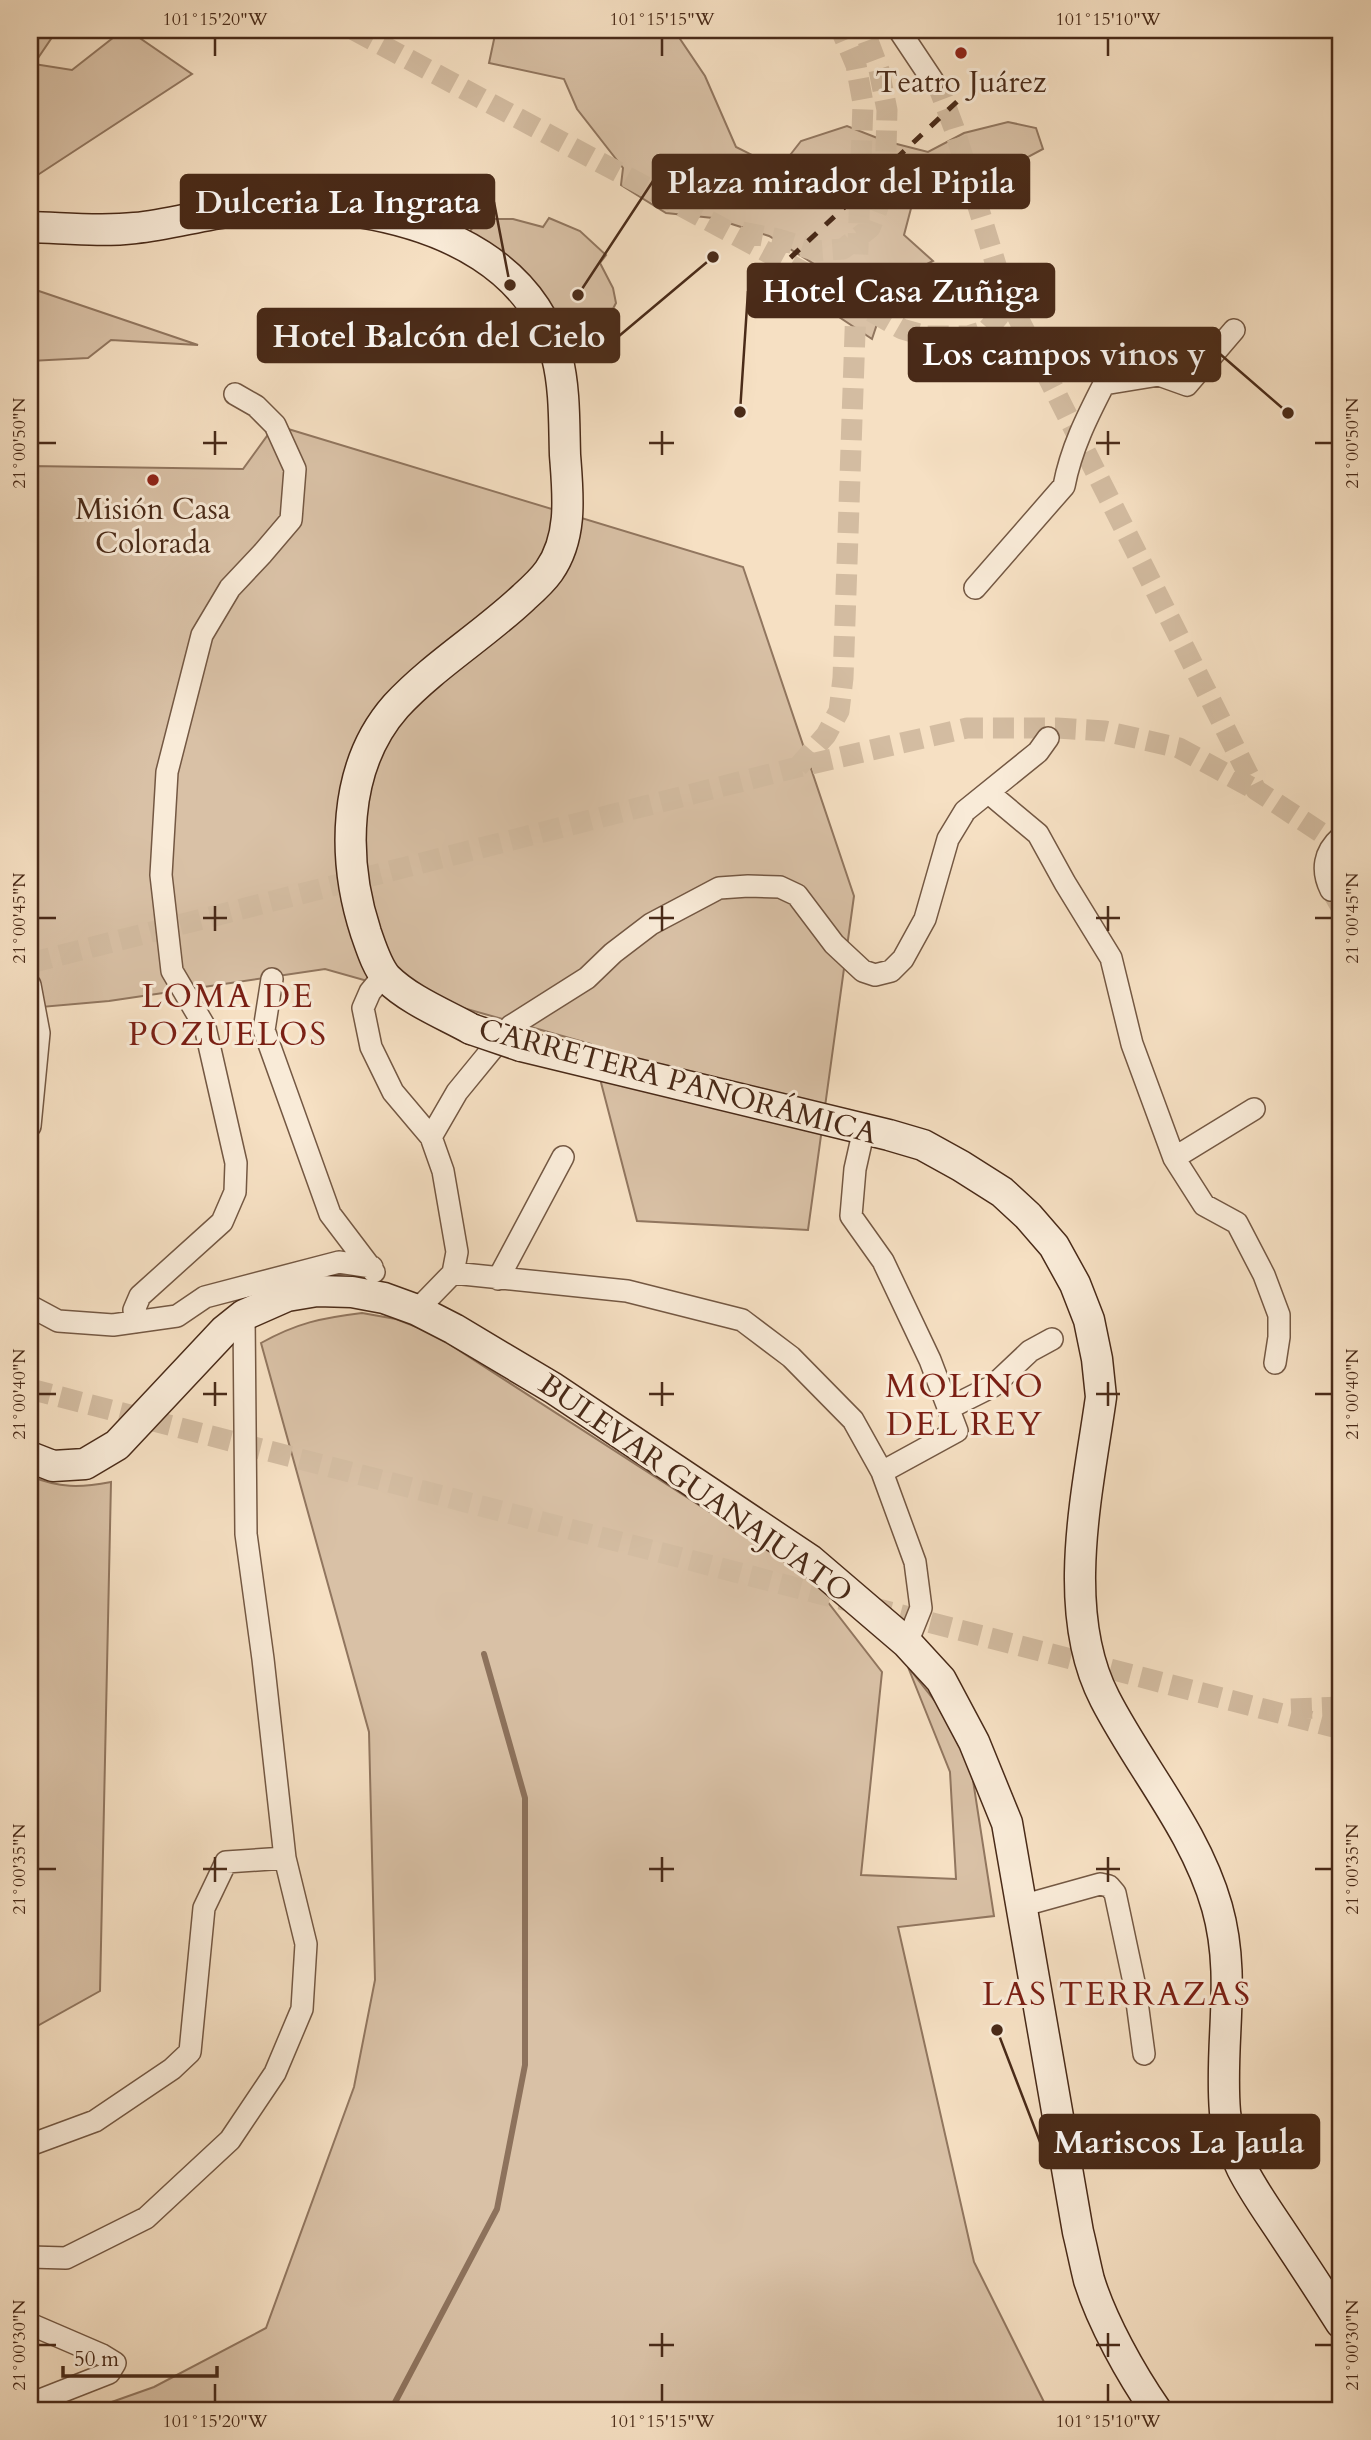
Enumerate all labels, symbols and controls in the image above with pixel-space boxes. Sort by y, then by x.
text: 101°15'20"W [162,7,268,32]
text: 101°15'15"W [609,7,715,32]
text: 101°15'10"W [1055,7,1161,32]
marker: Teatro Juárez [953,45,969,61]
place label: Teatro Juárez [876,62,1047,103]
callout: Plaza mirador del Pipila [653,155,1029,208]
text: Plaza mirador del Pipila [667,161,1015,205]
callout: Dulceria La Ingrata [181,175,494,228]
text: Dulceria La Ingrata [195,181,481,225]
callout: Hotel Casa Zuñiga [748,264,1054,317]
text: Hotel Casa Zuñiga [762,270,1040,314]
callout: Hotel Balcón del Cielo [258,309,619,362]
text: Hotel Balcón del Cielo [273,315,606,359]
callout: Los campos vinos y [909,328,1220,381]
text: Los campos vinos y [922,333,1206,377]
text: 21°00'50"N [7,397,32,489]
text: 21°00'50"N [1340,397,1365,489]
marker: Misión Casa Colorada [145,472,161,488]
place label: Misión Casa Colorada [75,489,231,564]
text: 21°00'45"N [7,872,32,964]
text: 21°00'45"N [1340,872,1365,964]
district label: LOMA DE POZUELOS [128,974,328,1057]
street label: CARRETERA PANORÁMICA [474,1009,882,1155]
text: 21°00'40"N [7,1348,32,1440]
text: 21°00'40"N [1340,1348,1365,1440]
street label: BULEVAR GUANAJUATO [531,1364,861,1613]
district label: MOLINO DEL REY [885,1364,1045,1447]
text: 21°00'35"N [7,1823,32,1915]
text: 21°00'35"N [1340,1823,1365,1915]
district label: LAS TERRAZAS [982,1972,1252,2017]
callout: Mariscos La Jaula [1040,2115,1319,2168]
text: Mariscos La Jaula [1053,2121,1305,2165]
text: 21°00'30"N [7,2299,32,2391]
text: 21°00'30"N [1340,2299,1365,2391]
scale bar [63,2335,217,2379]
text: 50 m [74,2345,119,2374]
text: 101°15'20"W [162,2409,268,2434]
text: 101°15'15"W [609,2409,715,2434]
text: 101°15'10"W [1055,2409,1161,2434]

